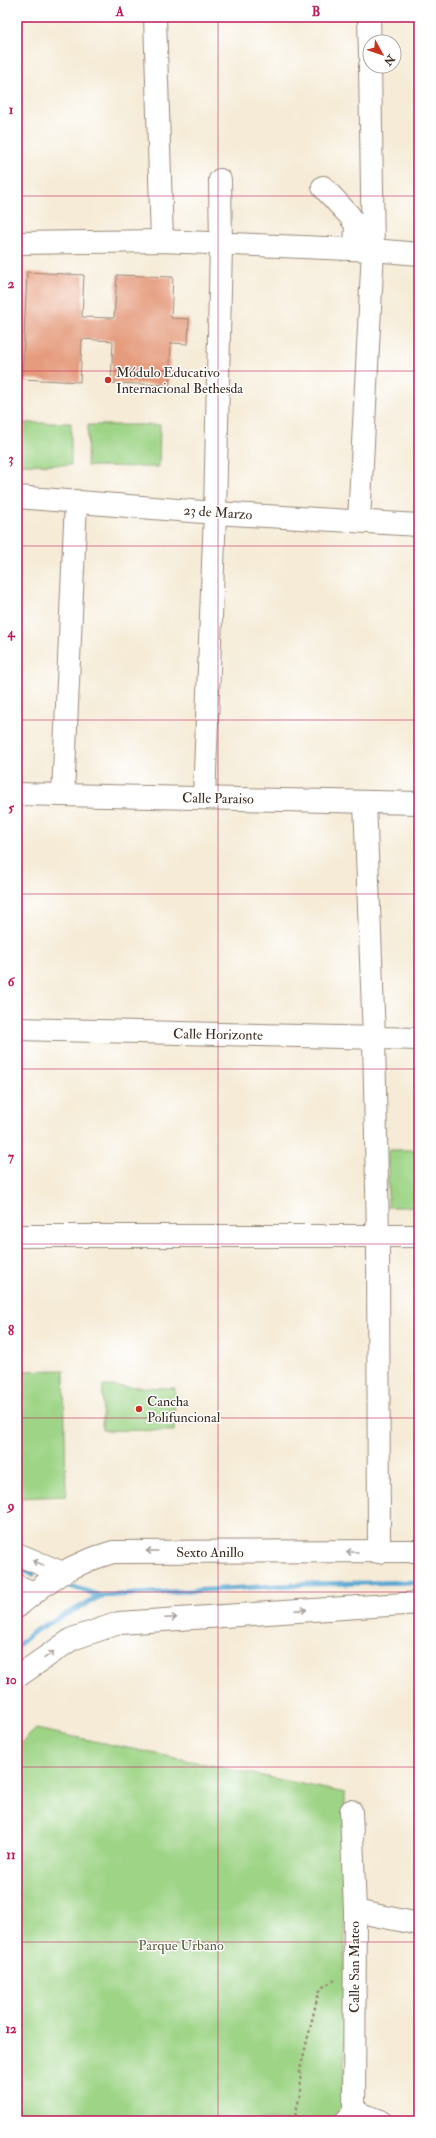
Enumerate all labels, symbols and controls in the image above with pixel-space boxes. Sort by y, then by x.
text: A [115,4,125,20]
text: B [312,4,320,20]
north arrow [362,34,402,74]
text: N [380,51,398,69]
text: 1 [9,102,14,118]
text: 2 [8,276,15,292]
place label: Módulo Educativo Internacional Bethesda [116,364,243,397]
marker: Módulo Educativo Internacional Bethesda [103,375,113,385]
text: 3 [9,451,14,467]
street label: 23 de Marzo [183,502,253,523]
text: 4 [6,625,15,641]
street label: Calle Paraiso [182,789,254,808]
text: 5 [8,800,14,816]
text: 6 [8,974,16,990]
street label: Calle Horizonte [173,1025,263,1044]
text: 7 [8,1149,15,1165]
text: 8 [8,1323,14,1339]
place label: Cancha Polifuncional [147,1393,221,1426]
marker: Cancha Polifuncional [134,1404,144,1414]
text: 9 [6,1498,15,1514]
street label: Sexto Anillo [176,1544,244,1561]
one-way arrow [146,1547,159,1555]
one-way arrow [346,1548,359,1556]
one-way arrow [33,1559,45,1567]
one-way arrow [294,1607,307,1614]
one-way arrow [164,1615,177,1622]
one-way arrow [44,1651,55,1659]
text: 10 [5,1672,17,1688]
text: 11 [6,1847,16,1863]
street label: Calle San Mateo [346,1921,363,2013]
park label: Parque Urbano [138,1937,224,1954]
text: 12 [5,2021,17,2037]

